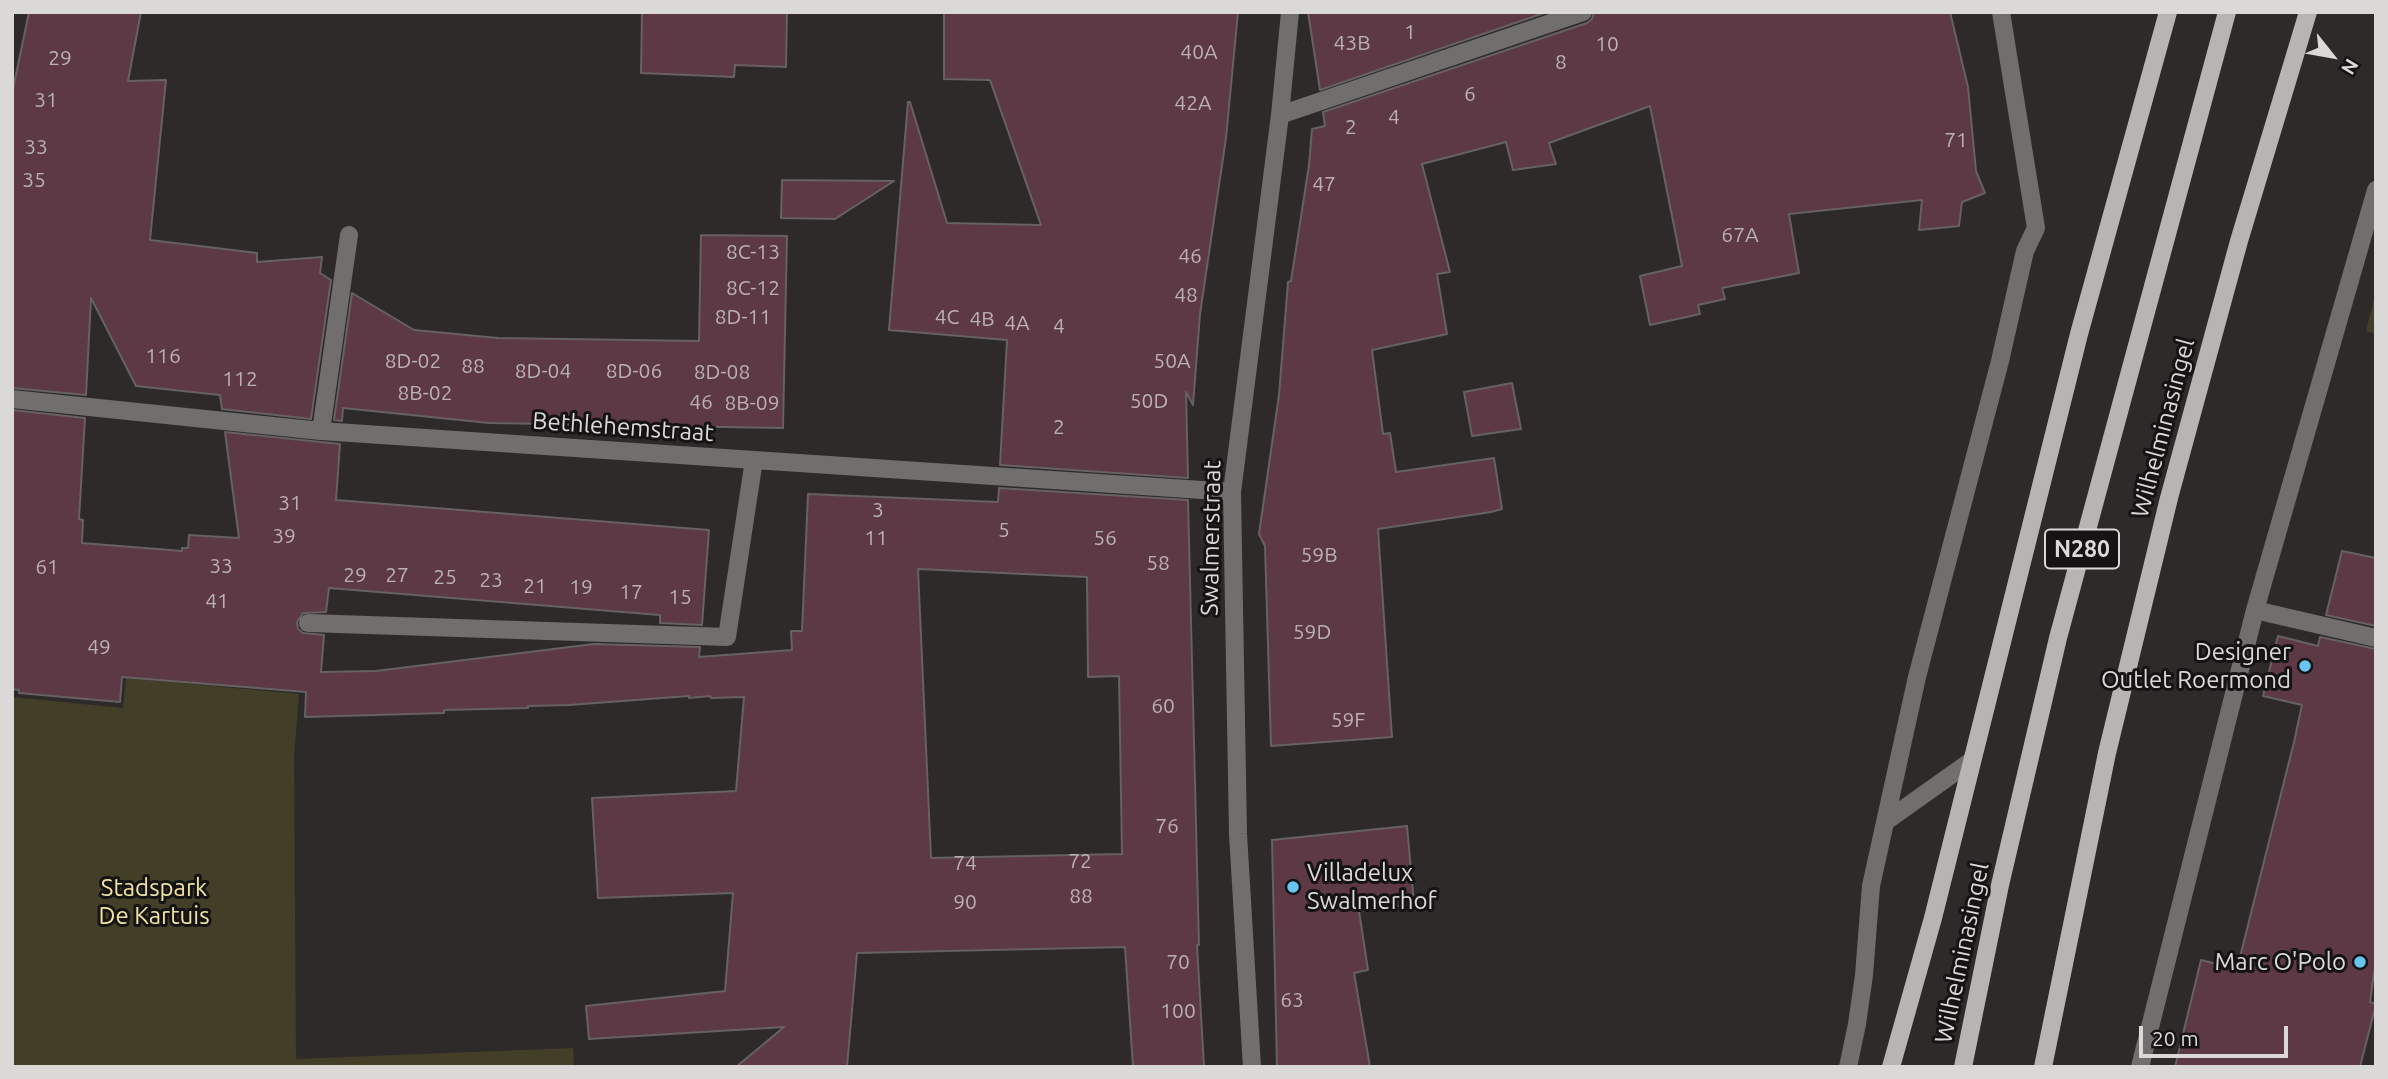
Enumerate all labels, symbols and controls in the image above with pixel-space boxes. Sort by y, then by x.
house number: 1 [1404,19,1416,45]
north arrow [2297,21,2367,91]
house number: 43B [1333,30,1371,56]
house number: 10 [1595,31,1619,57]
house number: 40A [1180,39,1218,65]
house number: 29 [48,45,72,71]
house number: 8 [1555,49,1567,75]
text: N [2337,55,2363,79]
house number: 6 [1464,81,1476,107]
house number: 31 [34,87,58,113]
house number: 42A [1174,90,1212,116]
house number: 4 [1388,104,1400,130]
house number: 2 [1345,114,1357,140]
house number: 71 [1944,127,1968,153]
house number: 33 [24,134,48,160]
house number: 35 [22,167,46,193]
house number: 47 [1312,171,1336,197]
house number: 67A [1721,222,1759,248]
house number: 8C-13 [726,239,780,265]
house number: 46 [1178,243,1202,269]
house number: 8C-12 [726,275,780,301]
house number: 48 [1174,282,1198,308]
house number: 8D-11 [715,304,771,330]
house number: 4C [935,304,959,330]
house number: 4B [969,306,995,332]
house number: 4A [1004,310,1030,336]
house number: 4 [1053,313,1065,339]
street label: Wilhelminasingel [2125,335,2201,521]
house number: 116 [145,343,181,369]
house number: 8D-02 [385,348,441,374]
house number: 50A [1153,348,1191,374]
house number: 88 [461,353,485,379]
house number: 8D-04 [515,358,571,384]
house number: 8D-06 [606,358,662,384]
house number: 8D-08 [694,359,750,385]
house number: 112 [222,366,258,392]
house number: 8B-02 [398,380,452,406]
house number: 50D [1130,388,1168,414]
house number: 46 [689,389,713,415]
house number: 8B-09 [725,390,779,416]
street label: Bethlehemstraat [531,406,715,448]
house number: 2 [1053,414,1065,440]
street label: Swalmerstraat [1195,460,1227,616]
house number: 31 [278,490,302,516]
house number: 3 [872,497,884,523]
house number: 5 [998,517,1010,543]
house number: 39 [272,523,296,549]
house number: 11 [864,525,888,551]
house number: 56 [1093,525,1117,551]
road number: N280 [2045,530,2119,568]
house number: 59B [1300,542,1338,568]
house number: 58 [1146,550,1170,576]
house number: 33 [209,553,233,579]
house number: 61 [35,554,59,580]
house number: 29 [343,562,367,588]
house number: 27 [385,562,409,588]
house number: 25 [433,564,457,590]
house number: 23 [479,567,503,593]
house number: 21 [523,573,547,599]
house number: 19 [569,574,593,600]
house number: 17 [619,579,643,605]
house number: 15 [668,584,692,610]
house number: 41 [205,588,229,614]
house number: 59D [1293,619,1331,645]
house number: 49 [87,634,111,660]
place label: Designer Outlet Roermond [2101,638,2291,694]
marker: Designer Outlet Roermond [2297,658,2313,674]
house number: 60 [1151,693,1175,719]
house number: 59F [1331,707,1365,733]
house number: 76 [1155,813,1179,839]
house number: 72 [1068,848,1092,874]
house number: 74 [953,850,977,876]
place label: Villadelux Swalmerhof [1307,859,1437,915]
street label: Wilhelminasingel [1929,860,1995,1046]
park label: Stadspark De Kartuis [98,874,210,930]
marker: Villadelux Swalmerhof [1285,879,1301,895]
house number: 88 [1069,883,1093,909]
house number: 90 [953,889,977,915]
place label: Marc O'Polo [2214,948,2346,976]
house number: 70 [1166,949,1190,975]
marker: Marc O'Polo [2352,954,2368,970]
house number: 63 [1280,987,1304,1013]
house number: 100 [1160,998,1196,1024]
scale bar [2143,1012,2292,1056]
text: 20 m [2152,1026,2199,1050]

